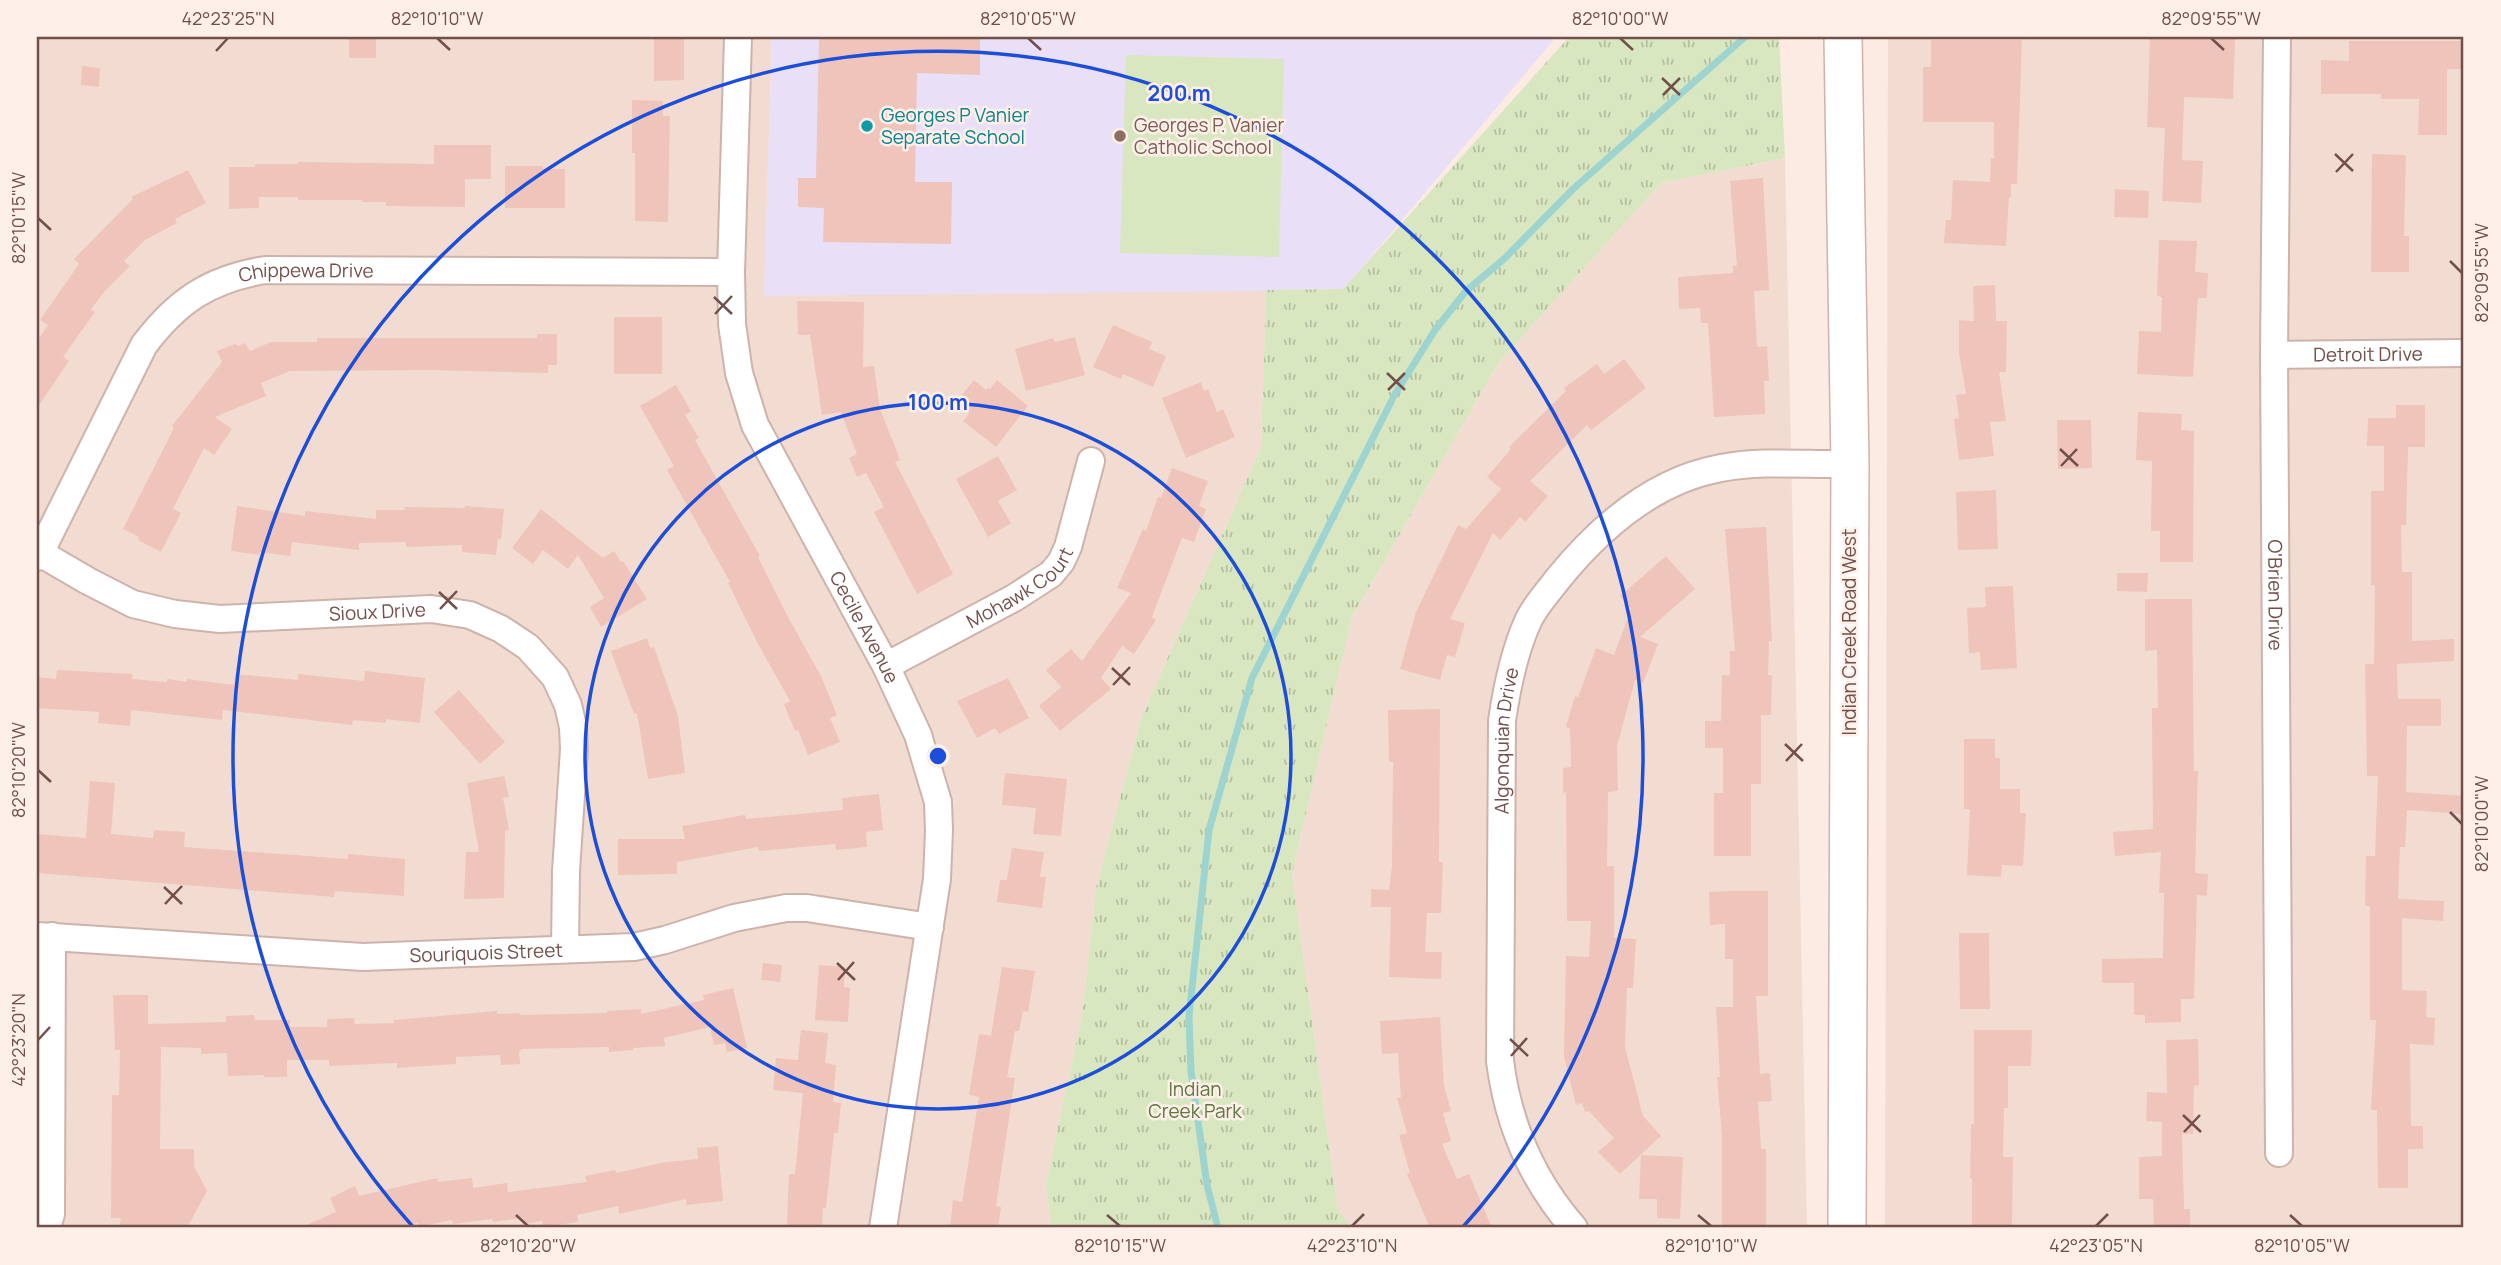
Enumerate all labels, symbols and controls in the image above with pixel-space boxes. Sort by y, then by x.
text: 42°23'25"N [181,6,275,30]
text: 82°10'10"W [391,6,483,30]
text: 82°10'05"W [980,6,1076,30]
text: 82°10'00"W [1572,6,1668,30]
text: 82°09'55"W [2161,6,2261,30]
text: 200 m [1147,79,1211,107]
place label: Georges P Vanier Separate School [881,102,1030,150]
place label: Georges P. Vanier Catholic School [1134,112,1284,160]
marker: Georges P Vanier Separate School [859,118,875,134]
marker: Georges P. Vanier Catholic School [1112,128,1128,144]
text: 82°10'15"W [6,172,30,264]
text: 82°09'55"W [2469,223,2493,323]
street label: Chippewa Drive [236,257,374,288]
street label: Detroit Drive [2313,340,2423,368]
text: 100 m [908,388,968,416]
street label: Indian Creek Road West [1836,529,1862,735]
street label: O'Brien Drive [2262,539,2289,651]
street label: Mohawk Court [961,543,1079,634]
street label: Cecile Avenue [824,566,905,687]
street label: Sioux Drive [328,596,426,627]
street label: Algonquian Drive [1488,665,1525,814]
text: 82°10'20"W [6,722,30,818]
centre of rings [926,744,950,768]
text: 82°10'00"W [2469,776,2493,872]
street label: Souriquois Street [409,937,563,968]
text: 42°23'20"N [6,993,30,1087]
park label: Indian Creek Park [1148,1076,1242,1124]
text: 82°10'20"W [480,1233,576,1257]
text: 82°10'15"W [1074,1233,1166,1257]
text: 42°23'10"N [1307,1233,1397,1257]
text: 82°10'10"W [1665,1233,1757,1257]
text: 42°23'05"N [2049,1233,2143,1257]
text: 82°10'05"W [2254,1233,2350,1257]

